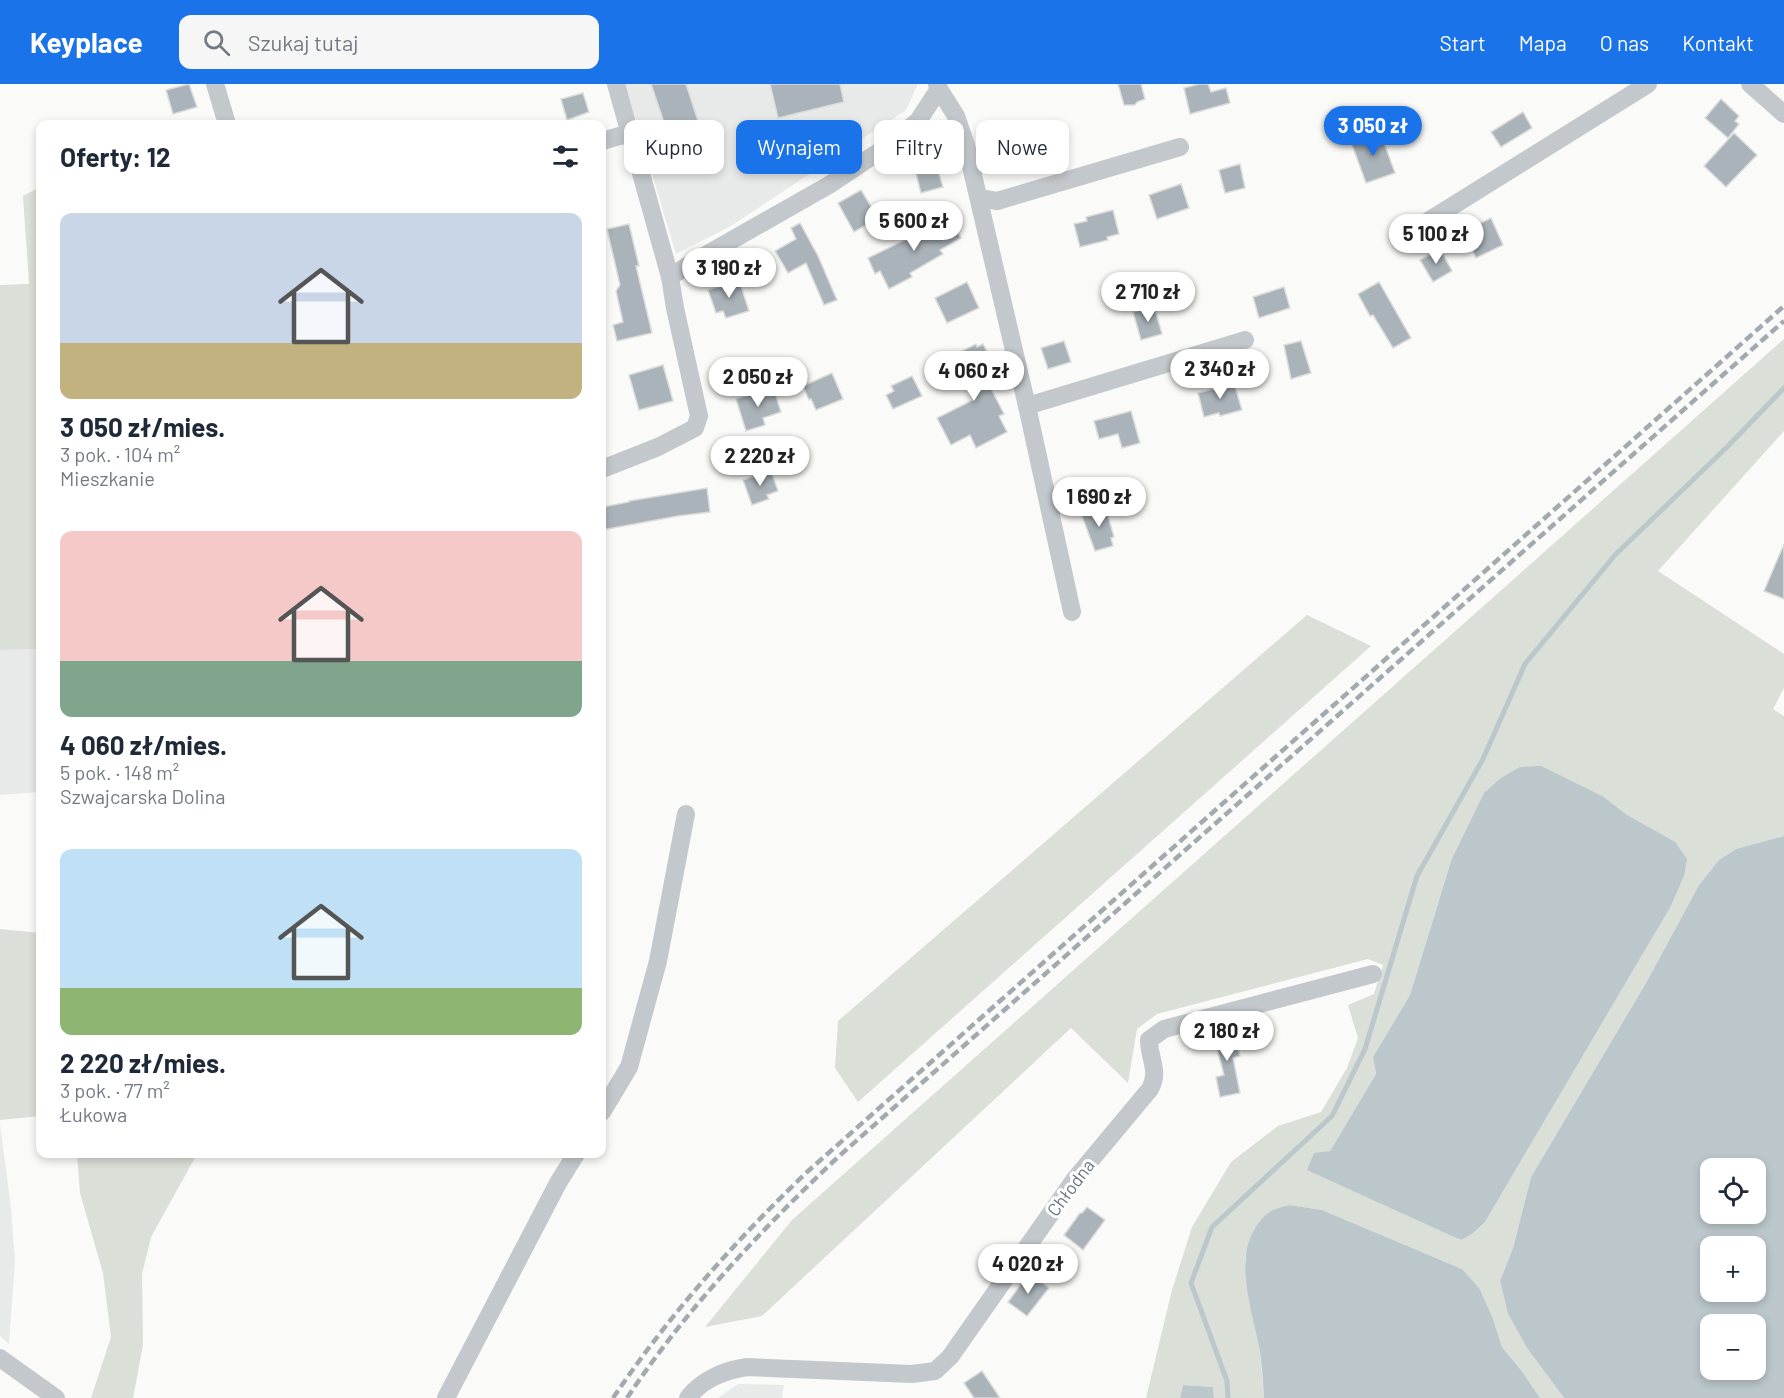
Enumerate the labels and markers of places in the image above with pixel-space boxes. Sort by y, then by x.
pin: 3 050 zł [1311,106,1435,157]
pin: 5 600 zł [852,201,976,252]
pin: 5 100 zł [1374,214,1498,265]
pin: 3 190 zł [667,248,791,299]
pin: 2 710 zł [1086,272,1210,323]
pin: 2 340 zł [1158,349,1282,400]
pin: 4 060 zł [912,351,1036,402]
pin: 2 050 zł [696,357,820,408]
pin: 2 220 zł [698,436,822,487]
pin: 1 690 zł [1037,477,1161,528]
pin: 2 180 zł [1165,1011,1289,1062]
pin: 4 020 zł [966,1244,1090,1295]

